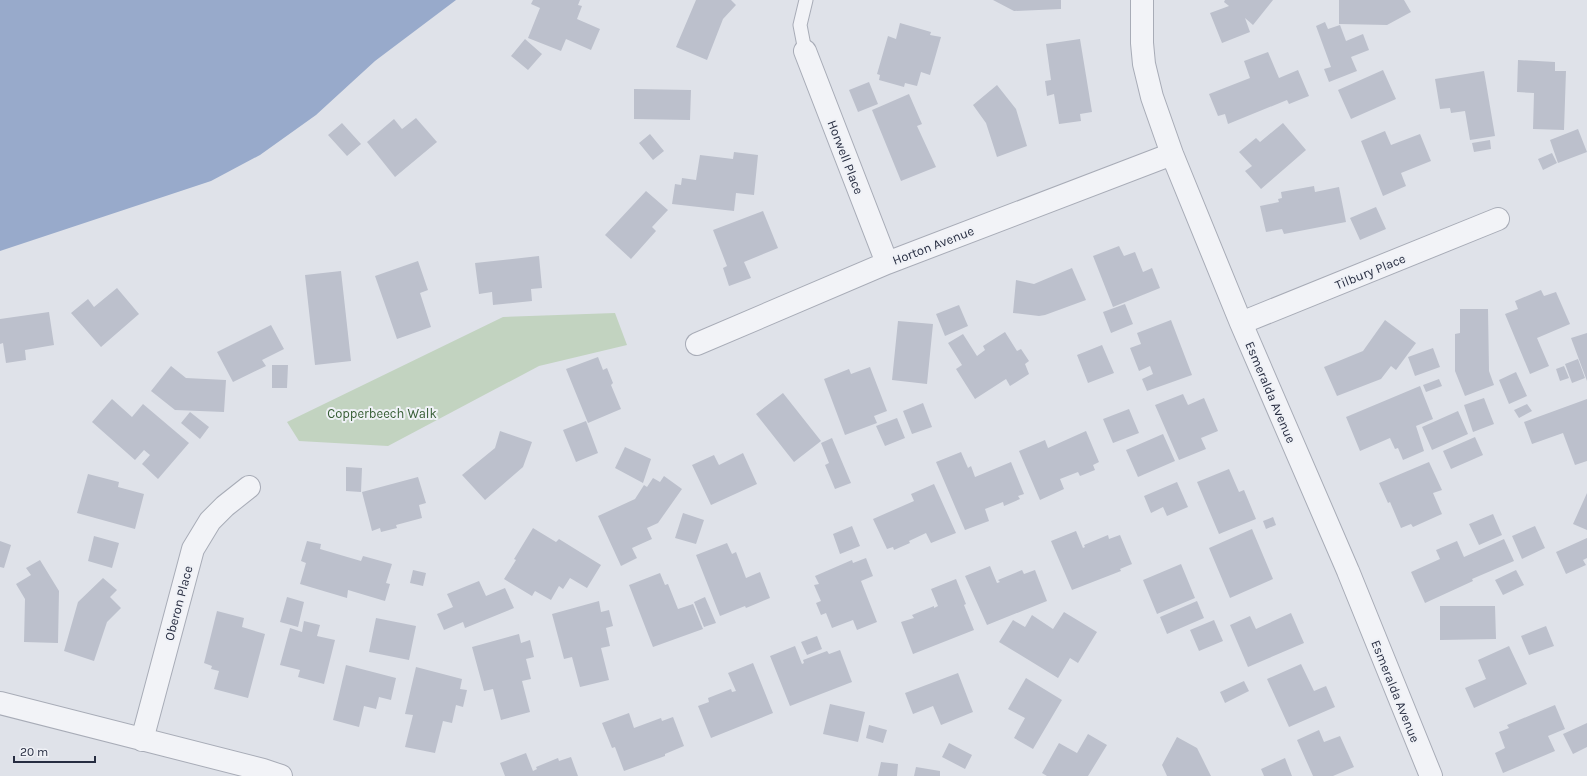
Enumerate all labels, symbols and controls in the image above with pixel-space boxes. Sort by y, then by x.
street label: Horwell Place [824,118,867,197]
street label: Horton Avenue [890,223,976,268]
street label: Tilbury Place [1333,250,1408,292]
street label: Esmeralda Avenue [1242,339,1299,446]
park label: Copperbeech Walk [327,406,437,421]
street label: Oberon Place [161,564,196,642]
street label: Esmeralda Avenue [1368,638,1423,745]
scale bar [14,738,95,764]
text: 20 m [20,745,48,759]

